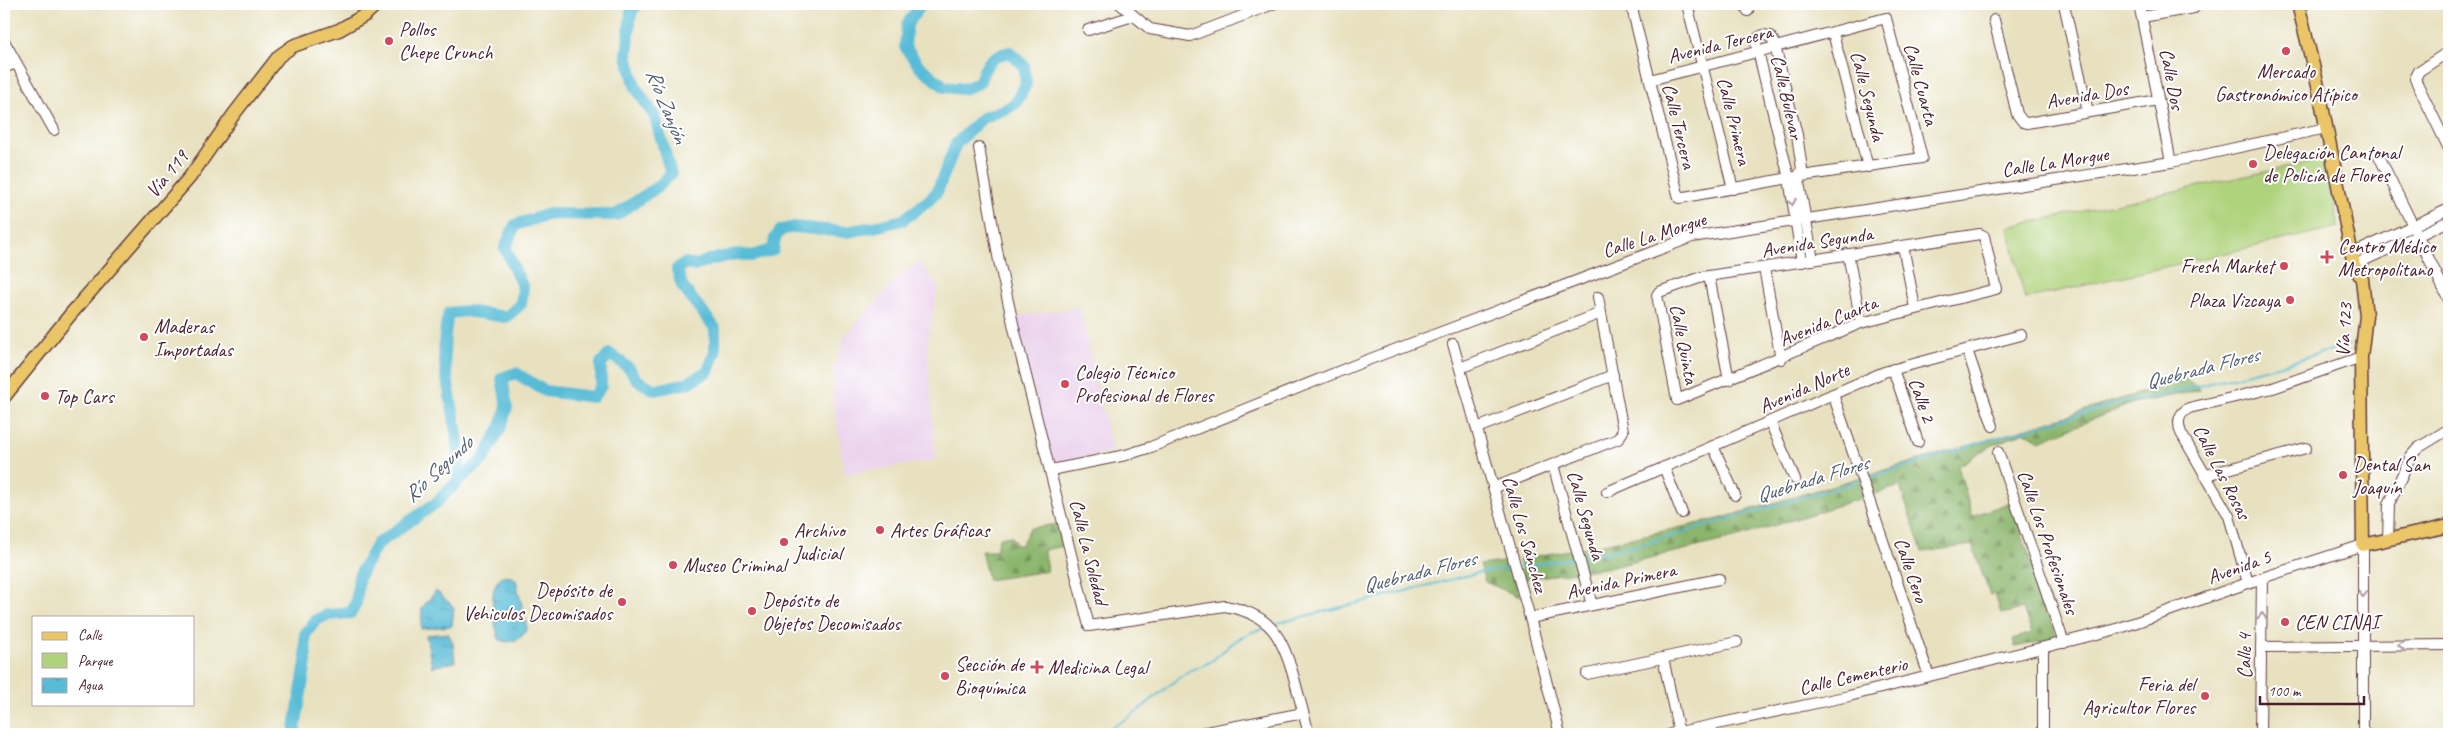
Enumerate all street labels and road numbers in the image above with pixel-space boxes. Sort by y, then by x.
street label: Avenida Tercera [1665,19,1777,69]
street label: Calle Cuarta [1898,40,1944,130]
street label: Calle Dos [2154,46,2191,114]
street label: Calle Segunda [1845,48,1892,146]
street label: Calle Bulevar [1765,52,1809,143]
street label: Calle Primera [1711,75,1757,169]
street label: Avenida Dos [2044,75,2132,114]
street label: Calle Tercera [1656,81,1702,173]
street label: Calle La Morgue [2000,141,2112,183]
street label: Vía 119 [140,144,195,203]
street label: Calle La Morgue [1599,206,1710,263]
street label: Avenida Segunda [1760,221,1876,263]
street label: Avenida Cuarta [1775,289,1882,352]
street label: Vía 123 [2330,300,2358,358]
street label: Calle Quinta [1664,302,1704,388]
street label: Avenida Norte [1755,356,1854,419]
street label: Calle 2 [1903,375,1942,427]
street label: Calle Las Rosas [2187,420,2258,526]
street label: Calle Segunda [1561,467,1611,565]
street label: Calle Los Profesionales [2012,467,2085,619]
street label: Calle Los Sánchez [1496,473,1554,598]
street label: Calle La Soledad [1064,497,1115,610]
street label: Calle Cero [1888,534,1934,606]
street label: Avenida 5 [2204,544,2275,590]
street label: Avenida Primera [1564,557,1680,605]
street label: Calle 4 [2232,631,2257,679]
street label: Calle Cementerio [1796,651,1910,701]

